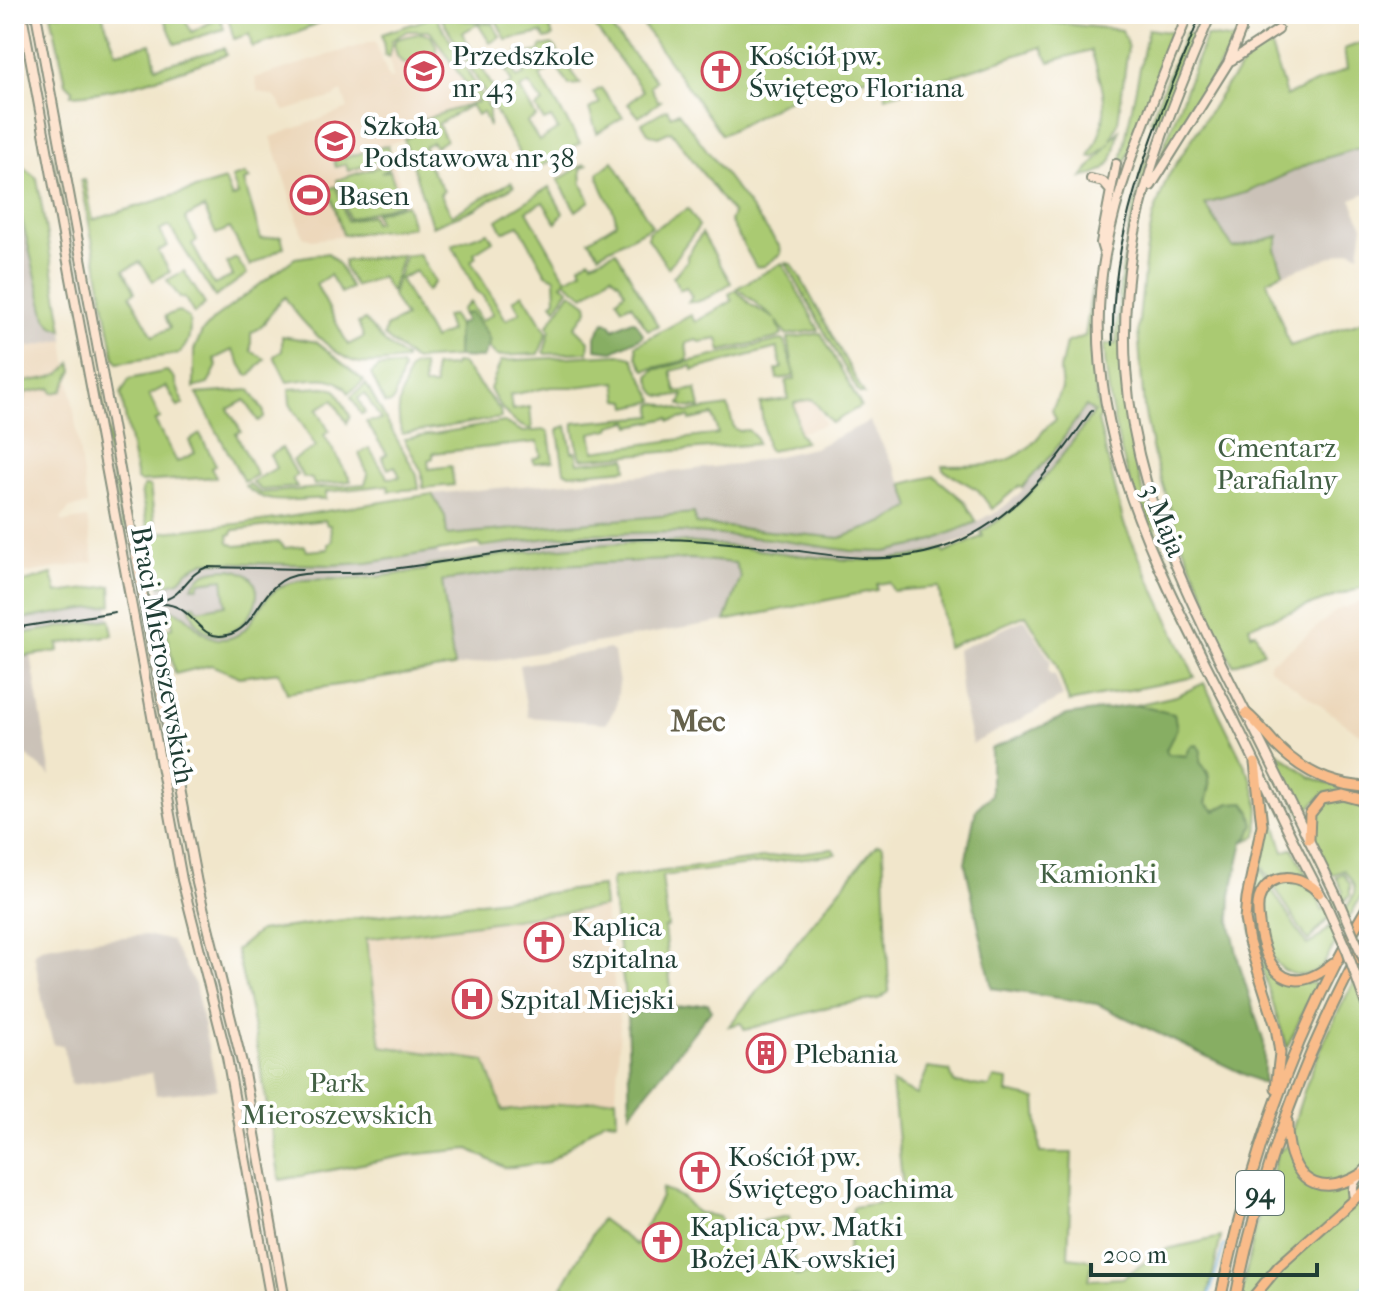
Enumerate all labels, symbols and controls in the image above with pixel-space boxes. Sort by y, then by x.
place label: Przedszkole nr 43 [452,39,594,104]
place label: Kościół pw. Świętego Floriana [749,39,965,105]
school or university icon: Przedszkole nr 43 [403,50,445,92]
church icon: Kościół pw. Świętego Floriana [700,50,742,92]
place label: Szkoła Podstawowa nr 38 [363,109,575,174]
school or university icon: Szkoła Podstawowa nr 38 [314,120,356,162]
sports icon: Basen [289,174,331,216]
place label: Basen [338,179,410,212]
park label: Cmentarz Parafialny [1216,431,1339,496]
street label: 3 Maja [1134,479,1194,562]
street label: Braci Mieroszewskich [124,524,202,787]
district label: Mec [670,704,726,739]
park label: Kamionki [1039,857,1157,890]
place label: Kaplica szpitalna [572,910,679,975]
church icon: Kaplica szpitalna [523,921,565,963]
hospital icon: Szpital Miejski [451,978,493,1020]
place label: Szpital Miejski [500,983,674,1016]
building icon: Plebania [745,1032,787,1074]
place label: Plebania [794,1037,898,1070]
park label: Park Mieroszewskich [241,1066,433,1131]
place label: Kościół pw. Świętego Joachima [728,1140,954,1206]
church icon: Kościół pw. Świętego Joachima [679,1151,721,1193]
road number: 94 [1236,1171,1284,1215]
place label: Kaplica pw. Matki Bożej AK-owskiej [690,1210,903,1275]
church icon: Kaplica pw. Matki Bożej AK-owskiej [641,1221,683,1263]
scale bar [1091,1227,1317,1277]
text: 200 m [1103,1241,1167,1269]

